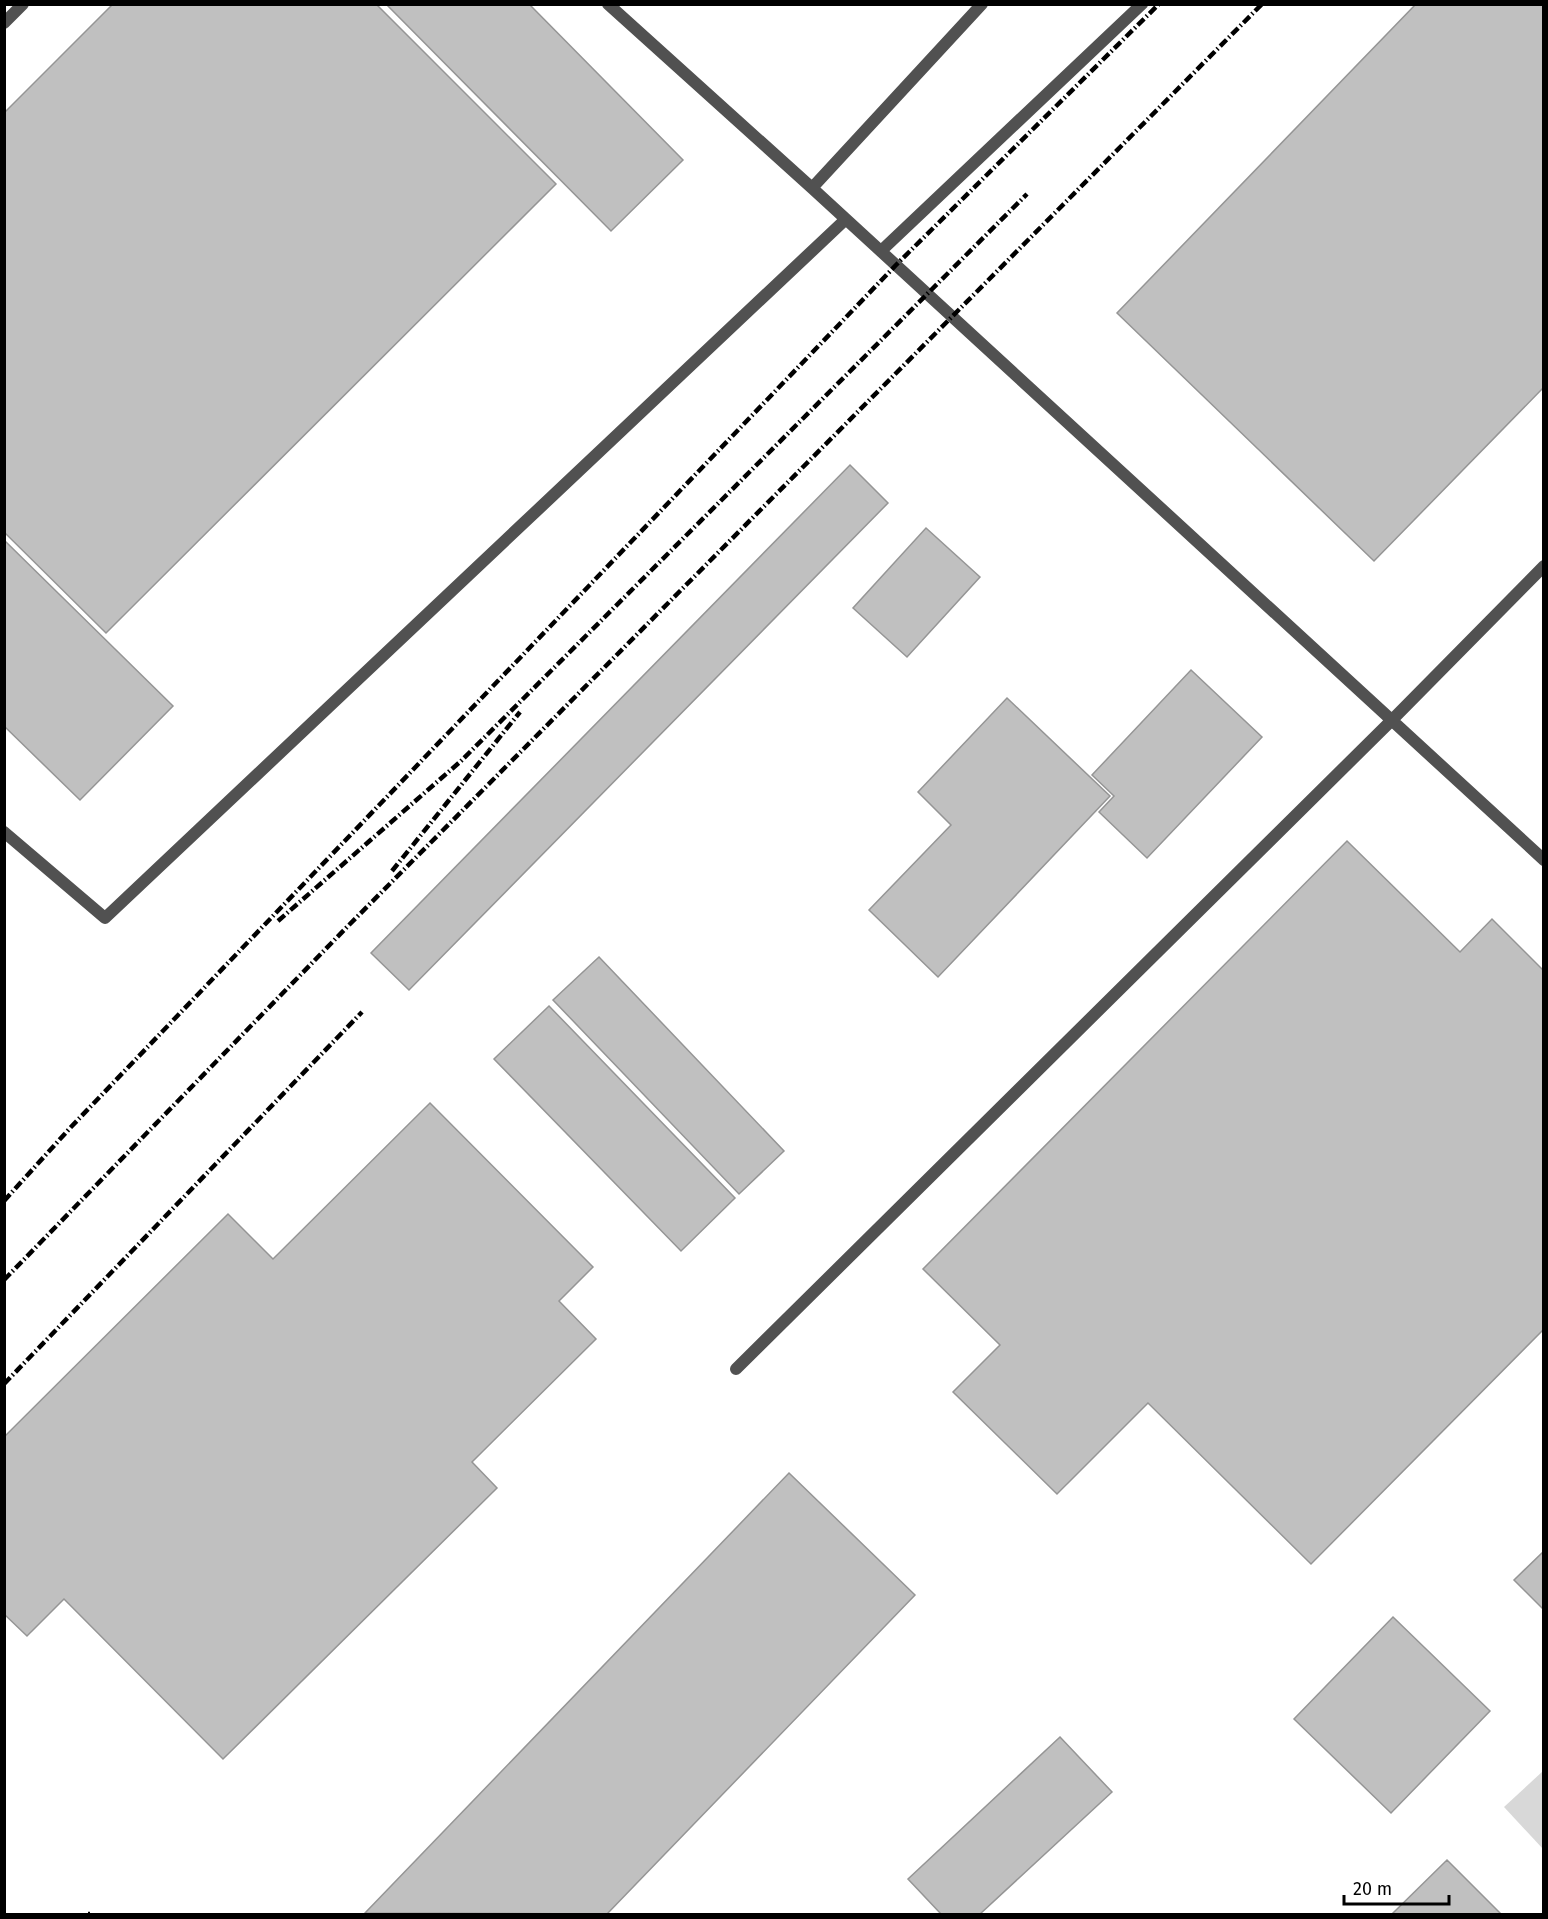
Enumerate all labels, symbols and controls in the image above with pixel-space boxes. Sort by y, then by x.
scale bar [1344,1868,1449,1906]
text: 20 m [1353,1878,1392,1900]

